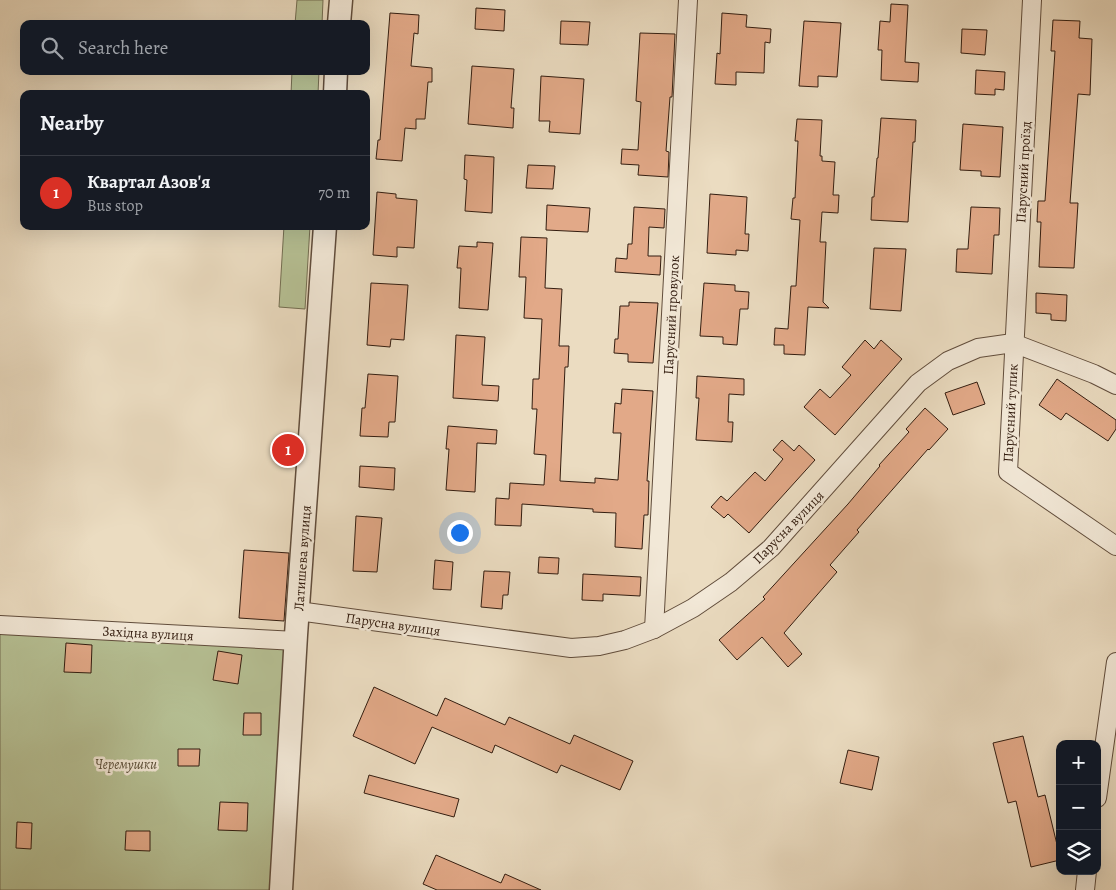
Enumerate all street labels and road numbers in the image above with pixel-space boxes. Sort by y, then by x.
street label: Парусний проїзд [1011,120,1036,223]
street label: Парусний провулок [659,255,684,375]
street label: Парусний тупик [998,363,1023,463]
street label: Парусна вулиця [748,486,829,568]
street label: Латишева вулиця [289,504,316,612]
street label: Парусна вулиця [344,608,442,641]
street label: Західна вулиця [102,622,194,645]

